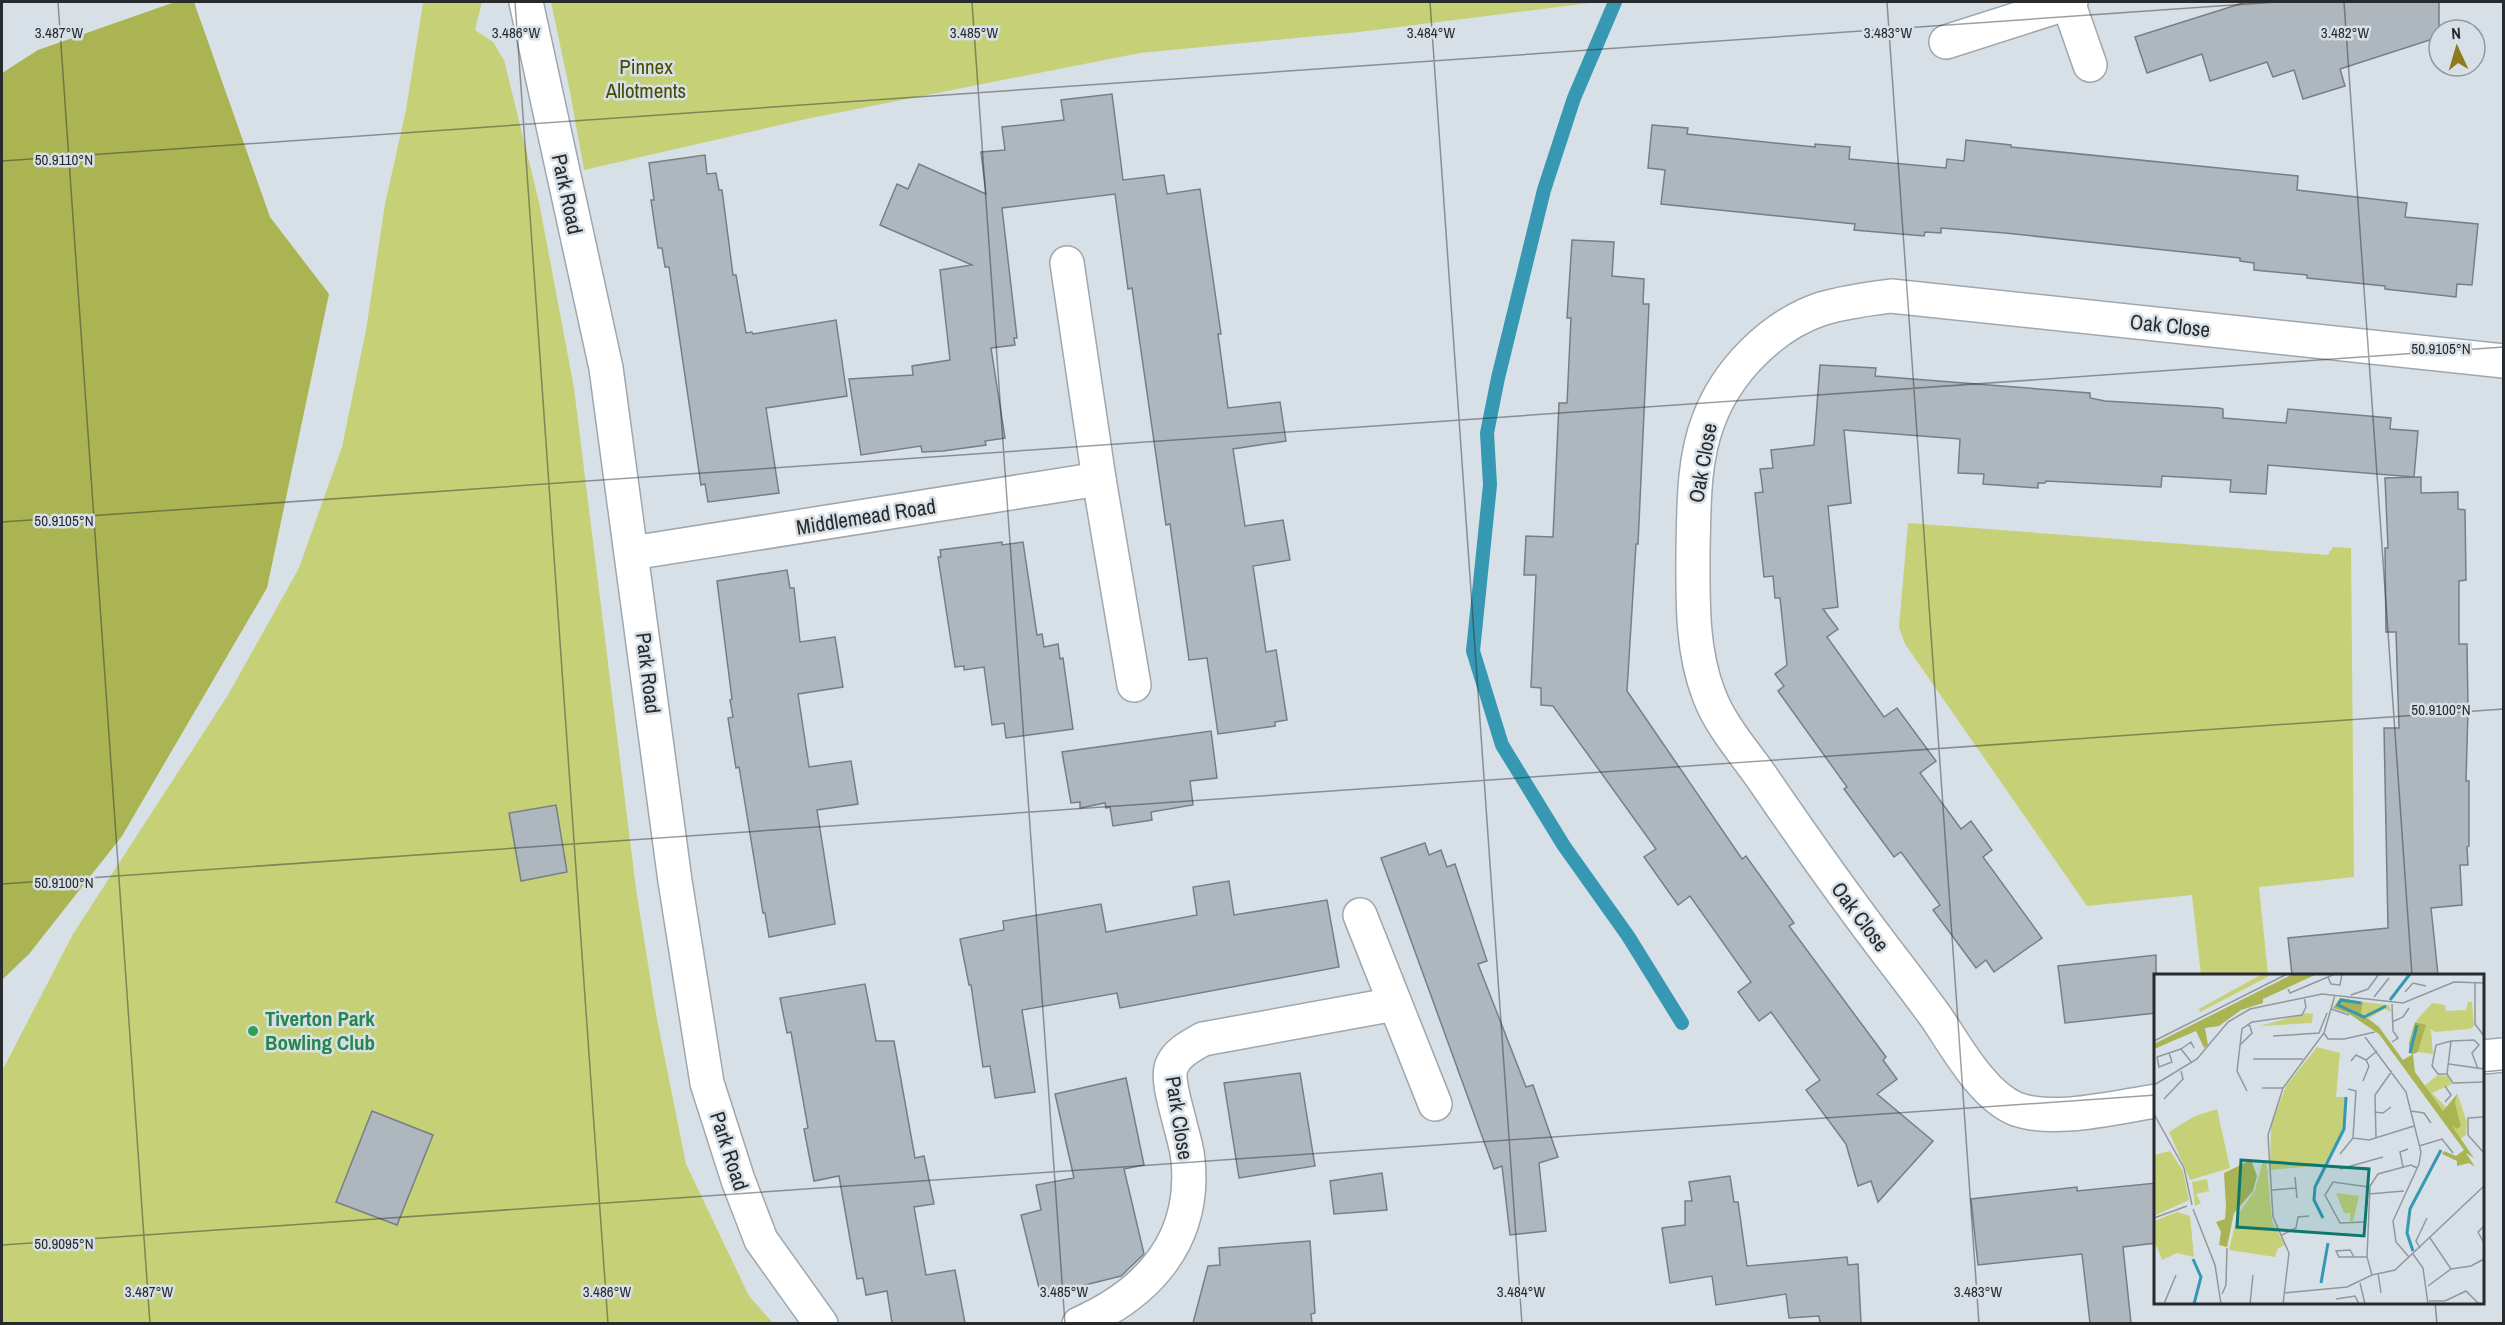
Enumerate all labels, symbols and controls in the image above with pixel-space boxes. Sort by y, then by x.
north arrow [2427,18,2487,78]
text: 3.487°W [35,22,84,43]
text: 3.486°W [492,22,541,43]
text: 3.485°W [950,22,999,43]
text: 3.484°W [1407,22,1456,43]
text: 3.483°W [1864,22,1913,43]
text: 3.482°W [2321,22,2370,43]
text: N [2450,22,2461,44]
park label: Pinnex Allotments [605,52,686,105]
text: 50.9110°N [35,149,93,170]
street label: Park Road [545,151,590,237]
street label: Oak Close [2129,307,2212,344]
text: 50.9105°N [2411,338,2471,359]
street label: Oak Close [1681,421,1724,505]
street label: Middlemead Road [794,491,938,542]
text: 50.9105°N [34,510,94,531]
street label: Park Road [629,631,668,715]
text: 50.9100°N [2411,699,2471,720]
text: 50.9100°N [34,872,94,893]
street label: Oak Close [1825,876,1896,958]
inset map [2154,974,2484,1304]
place label: Tiverton Park Bowling Club [265,1004,375,1057]
marker: Tiverton Park Bowling Club [246,1024,260,1038]
street label: Park Close [1159,1074,1200,1162]
street label: Park Road [703,1108,756,1194]
text: 50.9095°N [34,1233,94,1254]
text: 3.487°W [125,1281,174,1302]
text: 3.486°W [583,1281,632,1302]
text: 3.485°W [1040,1281,1089,1302]
text: 3.484°W [1497,1281,1546,1302]
text: 3.483°W [1954,1281,2003,1302]

